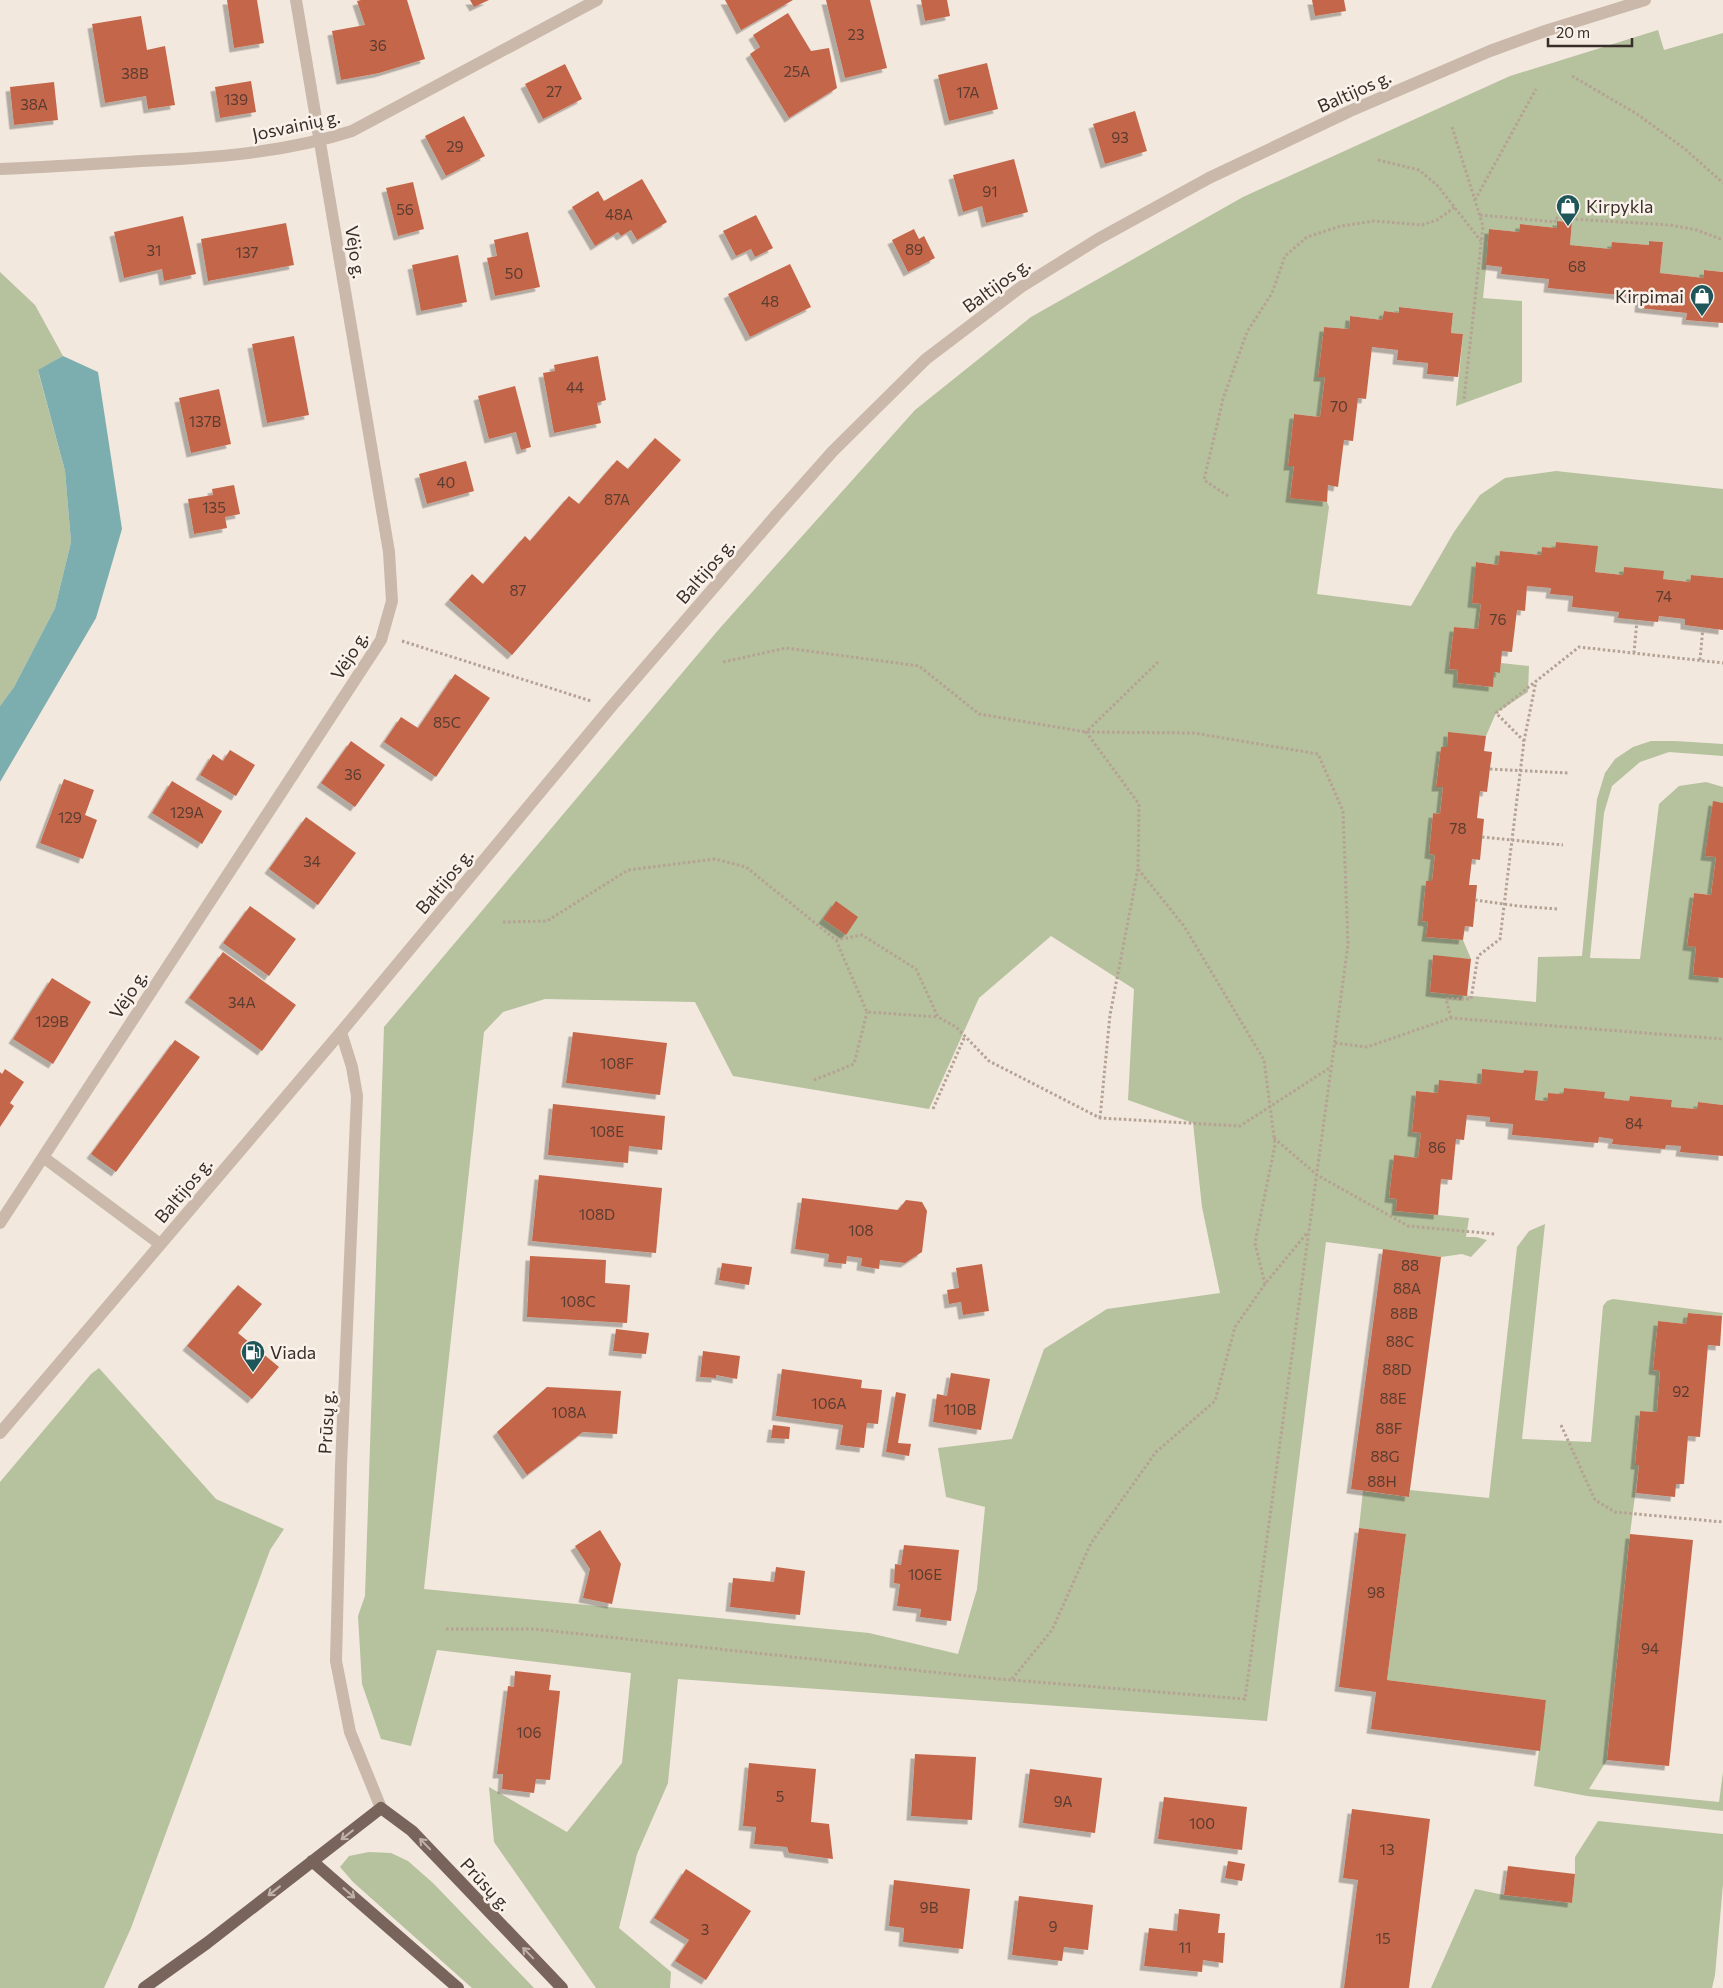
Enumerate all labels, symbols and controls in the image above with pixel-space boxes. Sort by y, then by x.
scale bar [1548,15,1632,47]
text: 20 m [1556,23,1590,41]
house number: 23 [848,25,864,43]
house number: 36 [369,36,387,54]
house number: 25A [784,62,810,80]
house number: 38B [121,64,149,82]
street label: Baltijos g. [1314,65,1394,117]
house number: 27 [546,82,562,100]
house number: 17A [956,83,980,101]
house number: 139 [224,90,248,108]
house number: 38A [20,95,48,113]
street label: Josvainių g. [250,105,342,145]
house number: 93 [1111,128,1129,146]
house number: 29 [446,137,464,155]
house number: 91 [982,182,998,200]
shop icon: Kirpykla [1555,193,1581,227]
place label: Kirpykla [1586,195,1653,217]
house number: 56 [396,200,414,218]
house number: 48A [605,205,633,223]
street label: Vėjo g. [341,224,371,280]
house number: 89 [905,240,923,258]
house number: 31 [147,241,161,259]
house number: 137 [236,243,258,261]
street label: Baltijos g. [958,253,1034,317]
house number: 68 [1568,257,1586,275]
house number: 50 [505,264,523,282]
shop icon: Kirpimai [1689,283,1715,317]
place label: Kirpimai [1615,285,1684,307]
house number: 48 [761,292,779,310]
house number: 44 [566,378,584,396]
house number: 70 [1330,397,1348,415]
house number: 137B [189,412,222,430]
house number: 40 [437,473,455,491]
house number: 87A [604,490,630,508]
house number: 135 [202,498,226,516]
street label: Baltijos g. [671,534,739,608]
house number: 87 [510,581,527,599]
house number: 74 [1656,587,1672,605]
house number: 76 [1490,610,1506,628]
street label: Vėjo g. [326,627,372,683]
house number: 85C [433,713,461,731]
house number: 36 [344,765,362,783]
house number: 129A [170,803,204,821]
house number: 129 [58,808,82,826]
house number: 78 [1450,819,1466,837]
street label: Baltijos g. [410,844,478,918]
house number: 34 [303,852,321,870]
street label: Vėjo g. [104,966,152,1022]
house number: 34A [228,993,256,1011]
house number: 129B [35,1012,69,1030]
house number: 108F [600,1054,634,1072]
house number: 84 [1625,1114,1643,1132]
house number: 108E [590,1122,624,1140]
house number: 86 [1428,1138,1446,1156]
street label: Baltijos g. [149,1153,217,1227]
house number: 108D [579,1205,615,1223]
house number: 108 [848,1221,874,1239]
house number: 88 [1401,1256,1419,1274]
house number: 88A [1393,1279,1421,1297]
house number: 108C [560,1292,596,1310]
house number: 88B [1390,1304,1418,1322]
house number: 88C [1386,1332,1414,1350]
fuel station icon: Viada [240,1339,266,1373]
place label: Viada [270,1341,316,1363]
house number: 88D [1382,1360,1412,1378]
house number: 92 [1672,1382,1690,1400]
street label: Prūsų g. [313,1389,339,1455]
house number: 88E [1379,1389,1407,1407]
house number: 106A [811,1394,847,1412]
house number: 110B [944,1400,976,1418]
house number: 108A [551,1403,587,1421]
house number: 88F [1376,1419,1402,1437]
house number: 88G [1370,1447,1400,1465]
house number: 88H [1367,1472,1397,1490]
house number: 106E [908,1565,942,1583]
house number: 98 [1367,1583,1385,1601]
house number: 94 [1641,1639,1659,1657]
house number: 106 [516,1723,542,1741]
house number: 5 [776,1787,784,1805]
house number: 9A [1053,1792,1073,1810]
house number: 100 [1189,1814,1215,1832]
one-way arrow [341,1829,354,1840]
one-way arrow [419,1838,431,1850]
house number: 13 [1380,1840,1394,1858]
street label: Prūsų g. [456,1853,516,1915]
one-way arrow [267,1886,281,1896]
one-way arrow [342,1887,355,1898]
house number: 9B [920,1898,939,1916]
house number: 9 [1048,1917,1058,1935]
house number: 3 [701,1920,709,1938]
house number: 15 [1375,1929,1391,1947]
house number: 11 [1179,1938,1191,1956]
one-way arrow [522,1947,534,1959]

